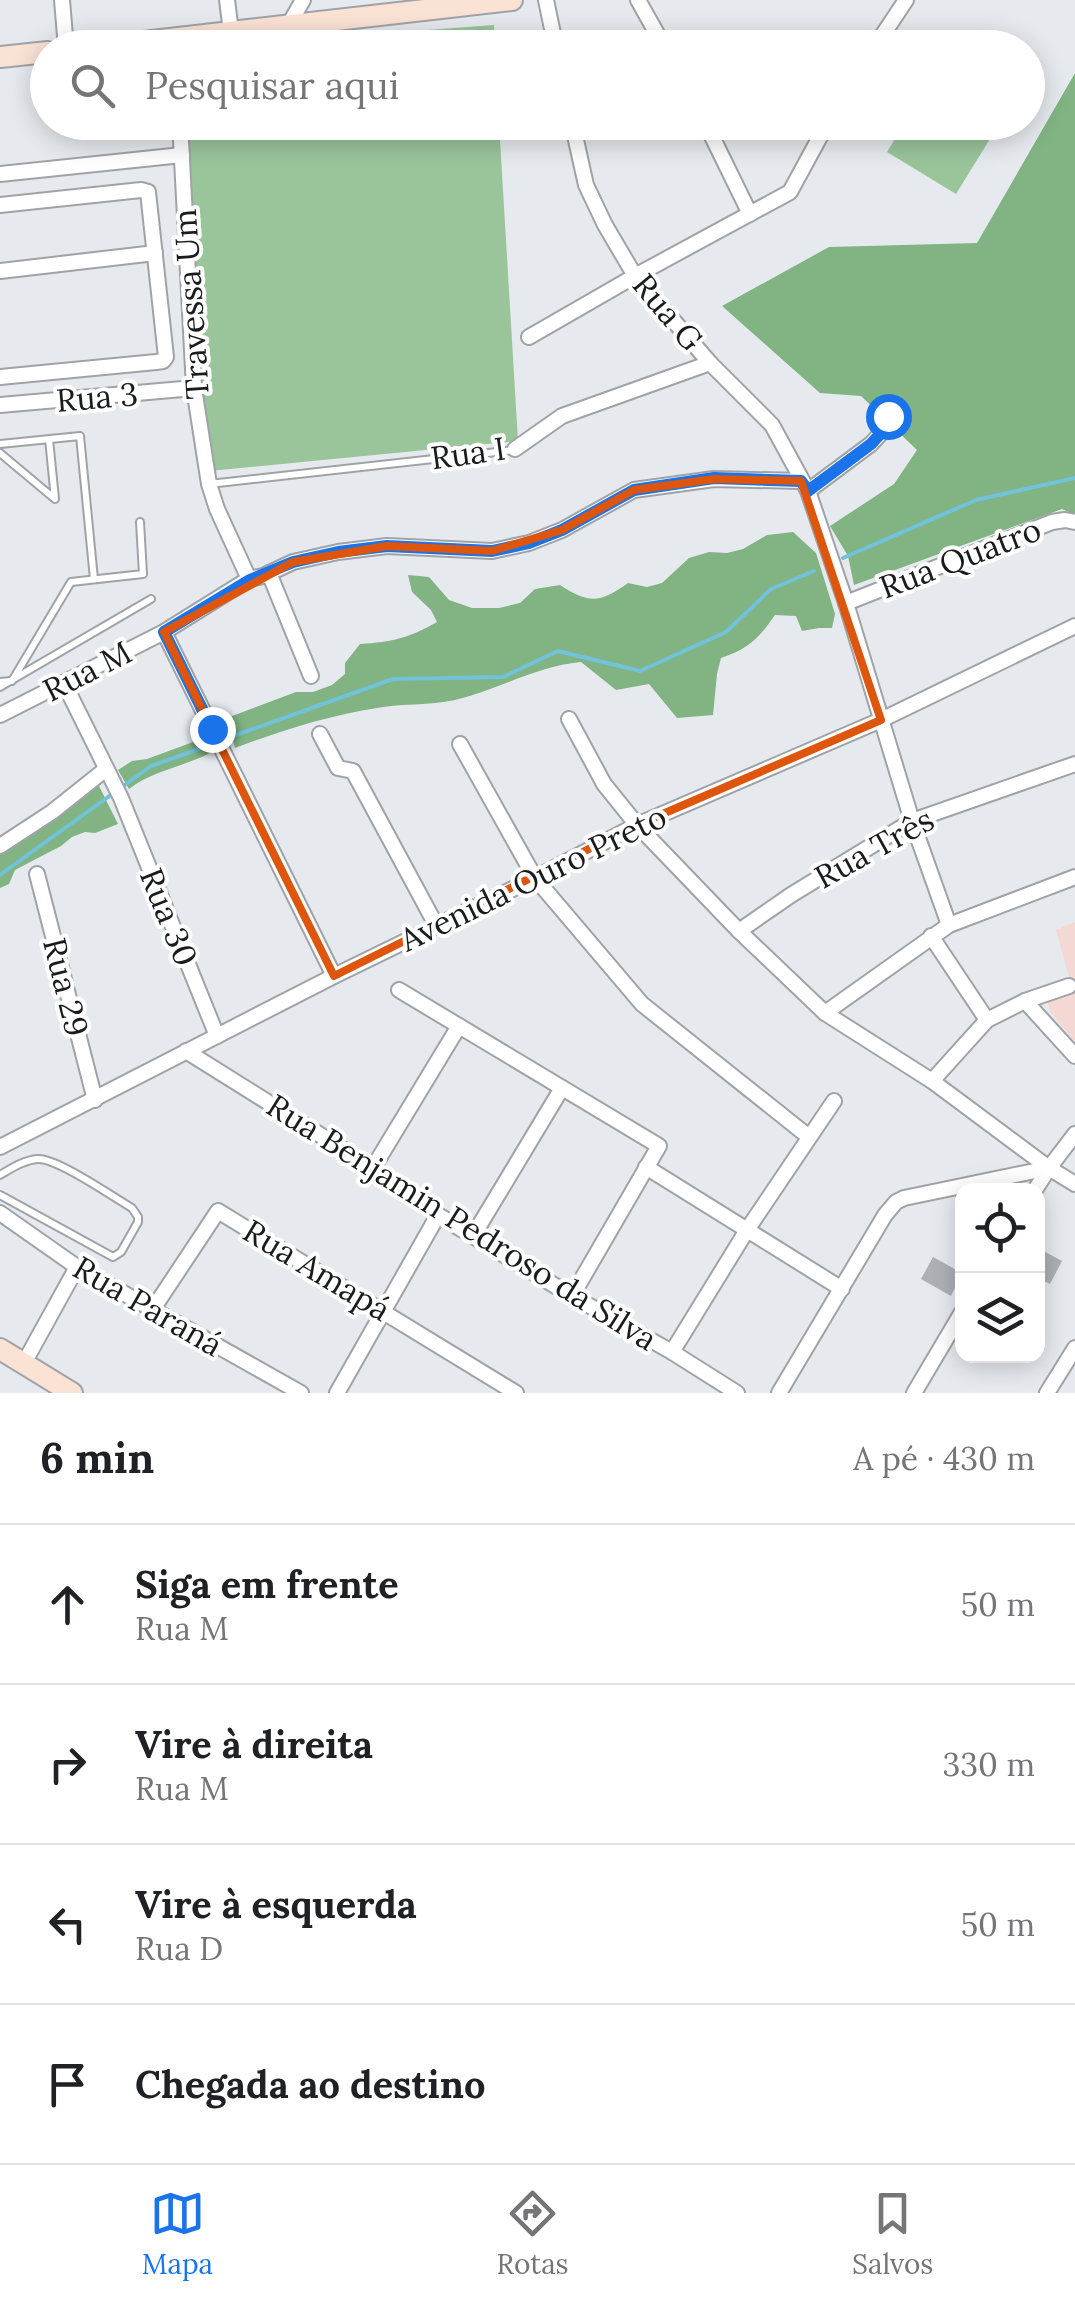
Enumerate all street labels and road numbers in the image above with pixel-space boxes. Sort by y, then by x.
street label: Travessa Um [164,208,218,400]
street label: Rua G [624,265,712,359]
street label: Rua 3 [54,373,140,421]
street label: Rua I [428,427,508,479]
street label: Rua Quatro [873,508,1047,608]
street label: Rua M [36,632,138,710]
street label: Avenida Ouro Preto [392,796,673,961]
street label: Rua Três [807,799,941,897]
street label: Rua 30 [131,862,207,972]
street label: Rua 29 [34,934,98,1040]
street label: Rua Benjamin Pedroso da Silva [259,1085,665,1359]
street label: Rua Amapá [236,1210,398,1330]
street label: Rua Paraná [66,1247,230,1365]

